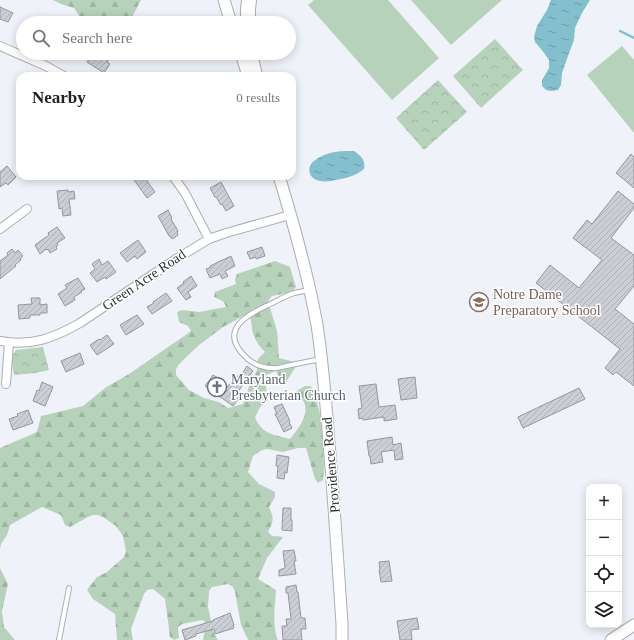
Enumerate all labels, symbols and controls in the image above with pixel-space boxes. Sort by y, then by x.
search box [16,16,296,60]
icon: search [30,27,52,49]
text: Search here [62,30,132,46]
text: Nearby [32,88,86,107]
text: 0 results [236,90,280,105]
street label: Green Acre Road [100,247,188,313]
place label: Notre Dame Preparatory School [493,287,601,318]
school or university icon: Notre Dame Preparatory School [468,291,490,313]
place label: Maryland Presbyterian Church [231,372,346,403]
church icon: Maryland Presbyterian Church [206,376,228,398]
street label: Providence Road [319,417,343,513]
map controls [586,484,622,628]
button: + [586,484,622,520]
button: − [586,520,622,556]
button: locate [586,556,622,592]
button: layers [586,592,622,628]

